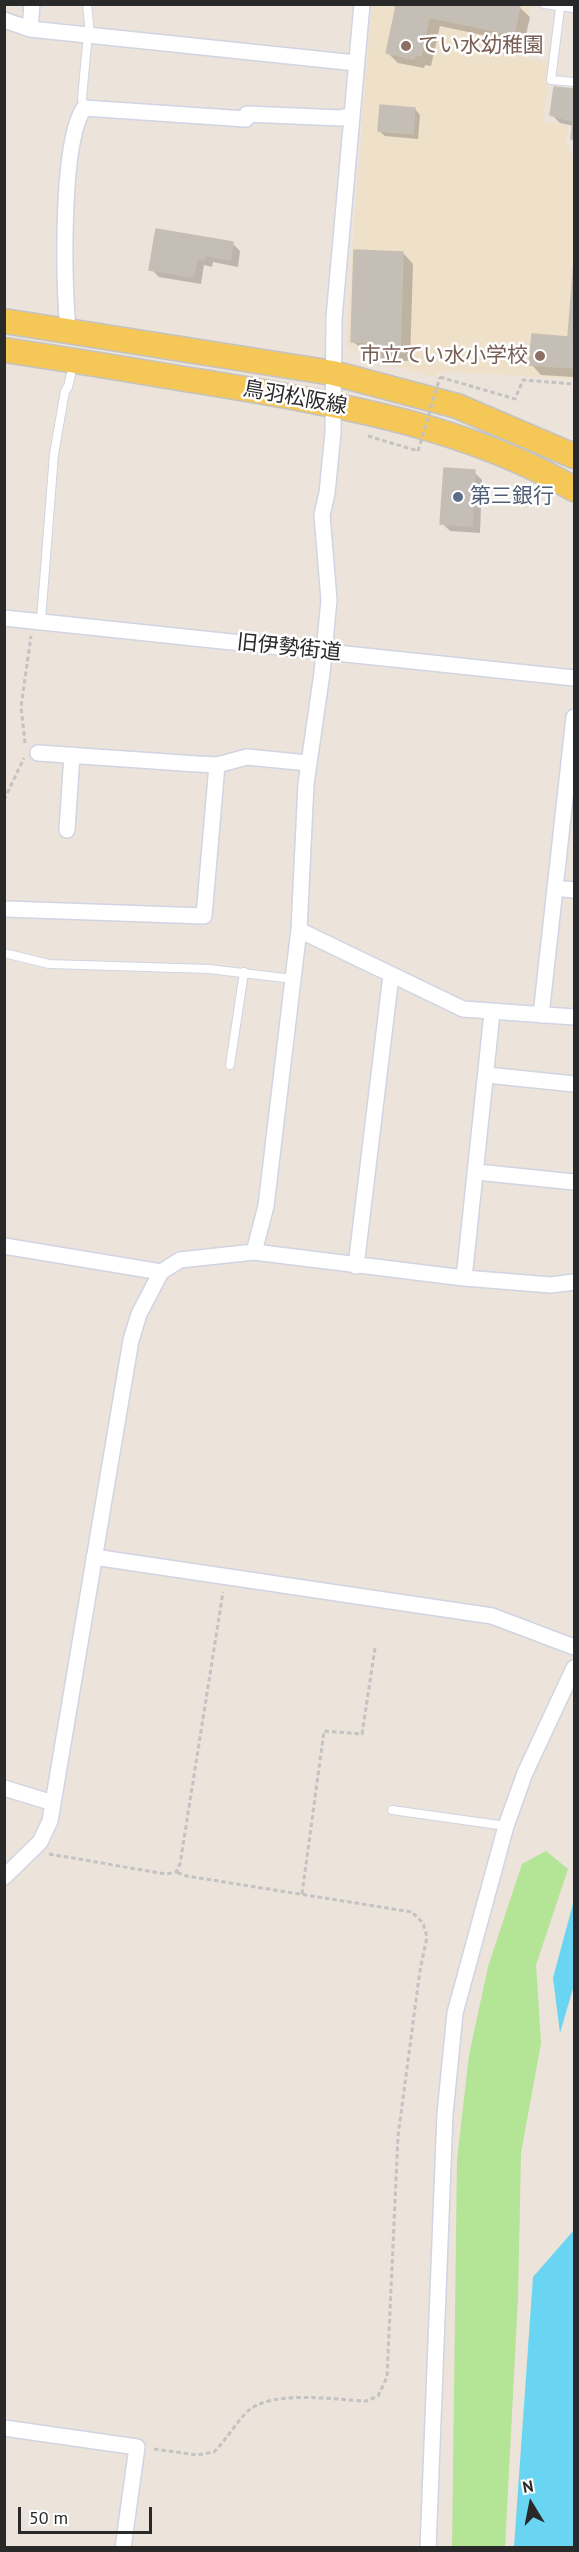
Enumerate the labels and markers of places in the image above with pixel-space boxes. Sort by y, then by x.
place label: てい水幼稚園 [418,33,544,59]
marker: てい水幼稚園 [399,39,413,53]
place label: 市立てい水小学校 [360,343,528,369]
marker: 市立てい水小学校 [533,349,547,363]
place label: 第三銀行 [470,484,554,510]
marker: 第三銀行 [451,490,465,504]

